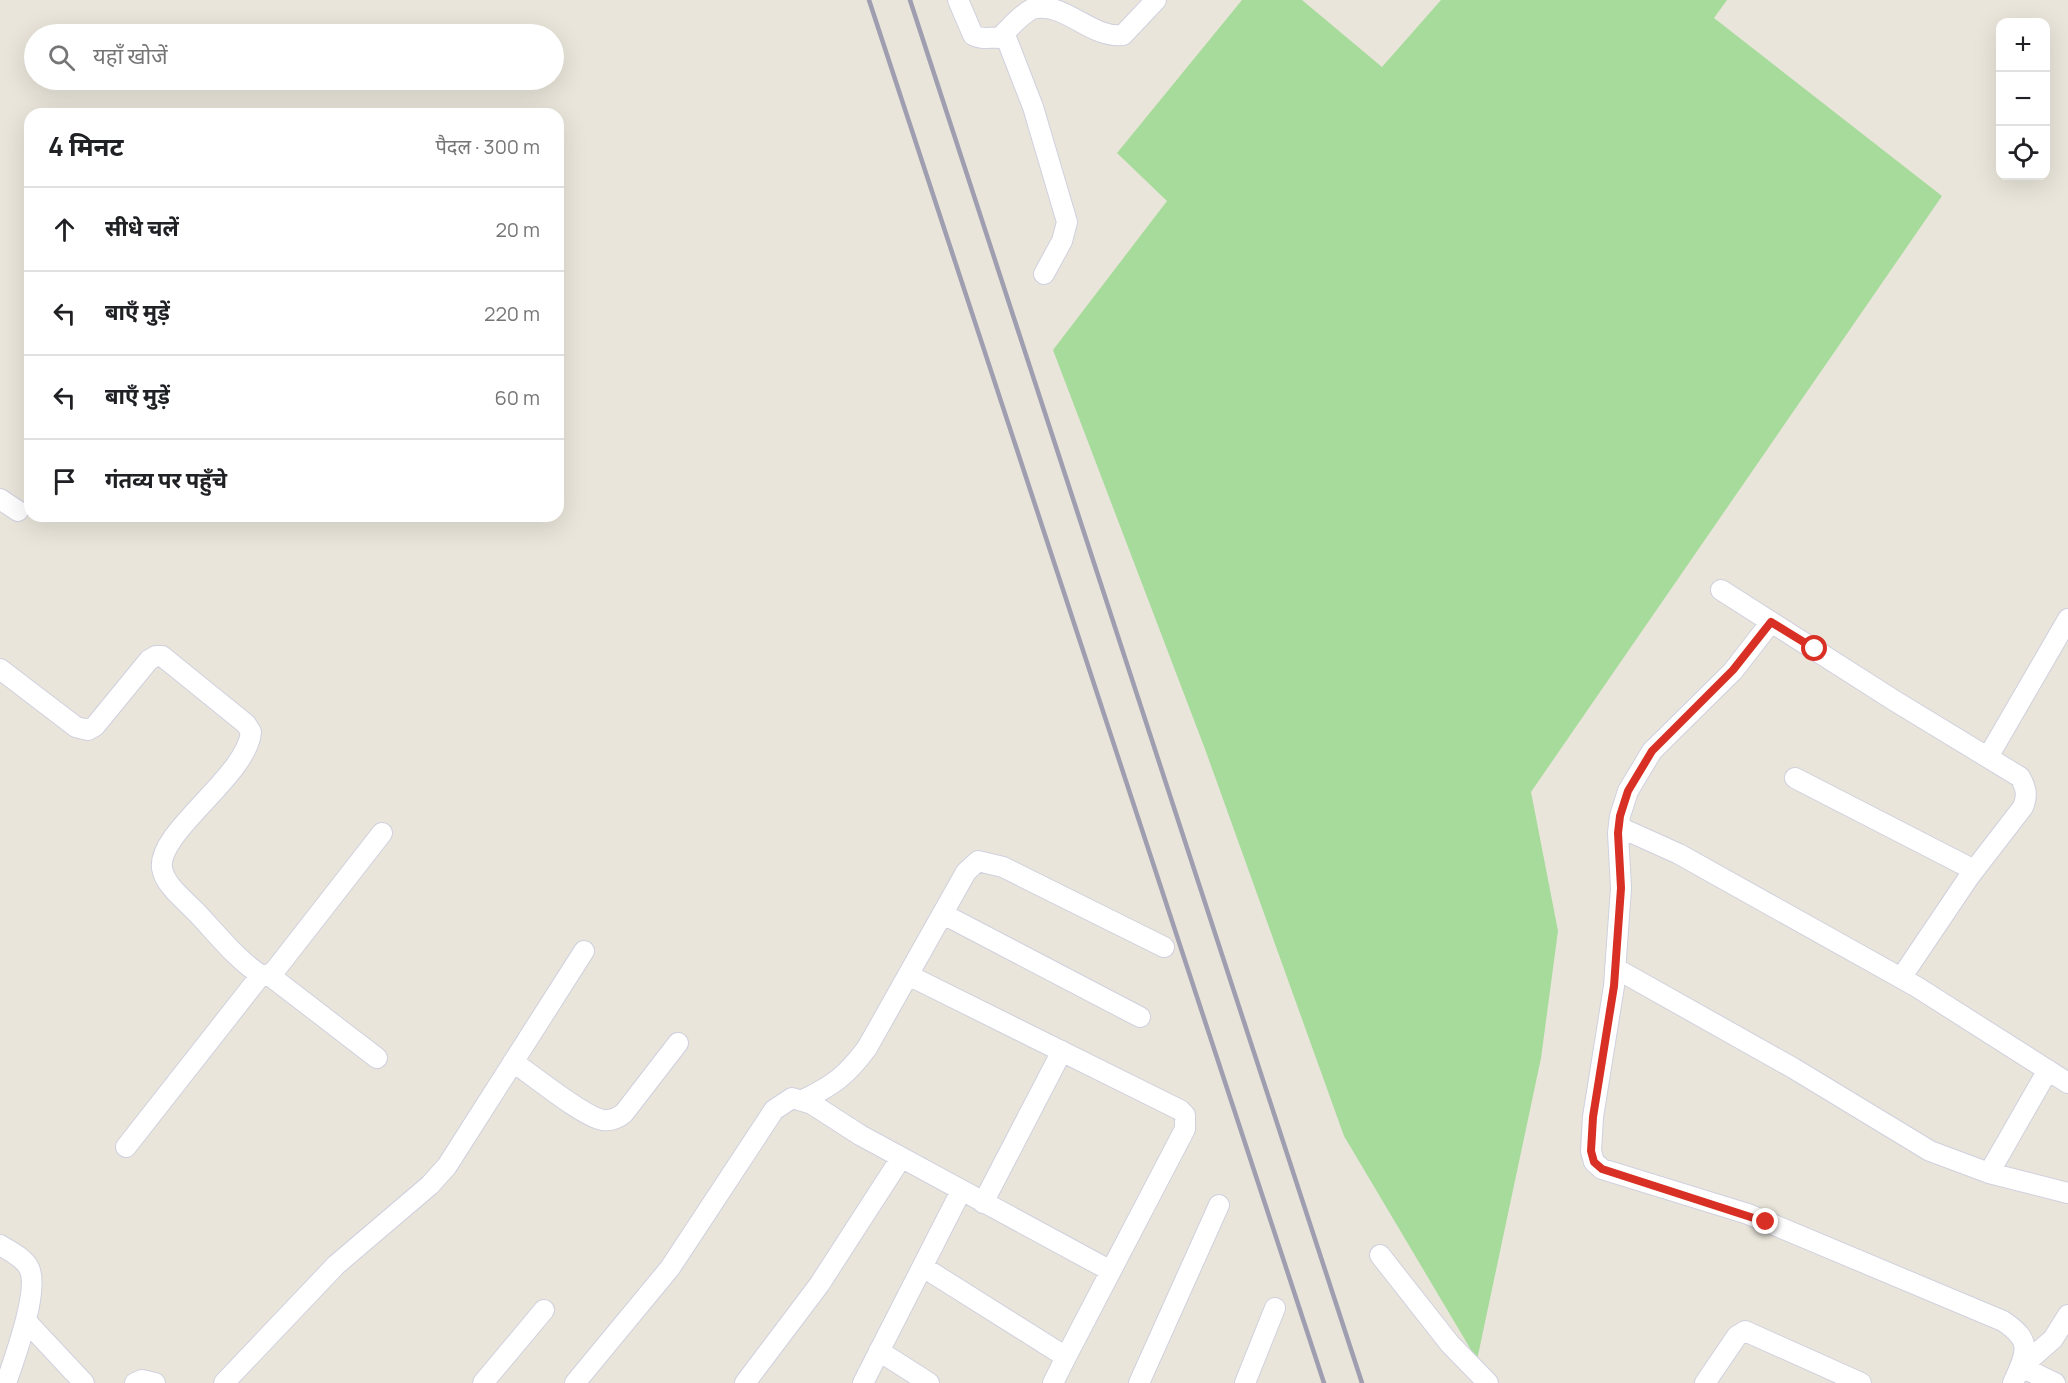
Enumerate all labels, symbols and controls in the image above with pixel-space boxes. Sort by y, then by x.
map controls [1996,18,2050,180]
button: + [1996,18,2050,72]
search box [24,24,564,90]
icon: search [45,41,78,74]
text: यहाँ खोजें [93,41,168,71]
button: − [1996,72,2050,126]
button: locate [1996,126,2050,180]
text: 4 मिनट [48,128,124,164]
text: पैदल · 300 m [436,133,540,160]
icon: ahead [48,213,81,246]
text: सीधे चलें [105,213,179,243]
text: 20 m [495,216,540,243]
icon: left [48,297,81,330]
text: बाएँ मुड़ें [105,297,170,327]
text: 220 m [484,300,540,327]
icon: left [48,381,81,414]
text: बाएँ मुड़ें [105,381,170,411]
text: 60 m [494,384,540,411]
icon: arrive [48,465,81,498]
text: गंतव्य पर पहुँचे [105,465,227,495]
route start [1801,635,1827,661]
route end [1752,1208,1778,1234]

